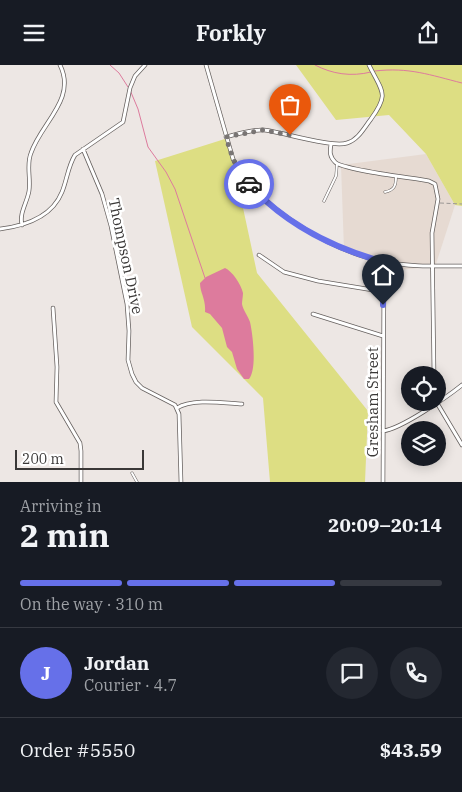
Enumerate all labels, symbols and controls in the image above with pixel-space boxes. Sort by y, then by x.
text: Forkly [196,18,266,47]
icon: menu [20,19,48,47]
icon: share [414,19,442,47]
pin [269,84,311,135]
icon: bag [276,91,304,119]
courier [224,159,274,209]
icon: car [235,170,263,198]
street label: Thompson Drive [104,196,148,316]
pin [362,254,404,305]
icon: home [369,261,397,289]
street label: Gresham Street [363,347,382,457]
map controls [401,366,446,466]
button: locate [401,366,446,411]
button: layers [401,421,446,466]
scale bar [15,447,144,470]
text: 200 m [22,450,64,468]
text: Arriving in [20,496,102,516]
text: 20:09–20:14 [328,513,442,537]
text: 2 min [20,514,110,556]
text: On the way · 310 m [20,594,163,614]
button: chat [326,647,378,699]
button: phone [390,647,442,699]
text: Jordan [84,651,149,675]
text: J [41,661,51,685]
text: Courier · 4.7 [84,675,177,695]
text: Order #5550 [20,738,135,762]
text: $43.59 [380,738,442,762]

